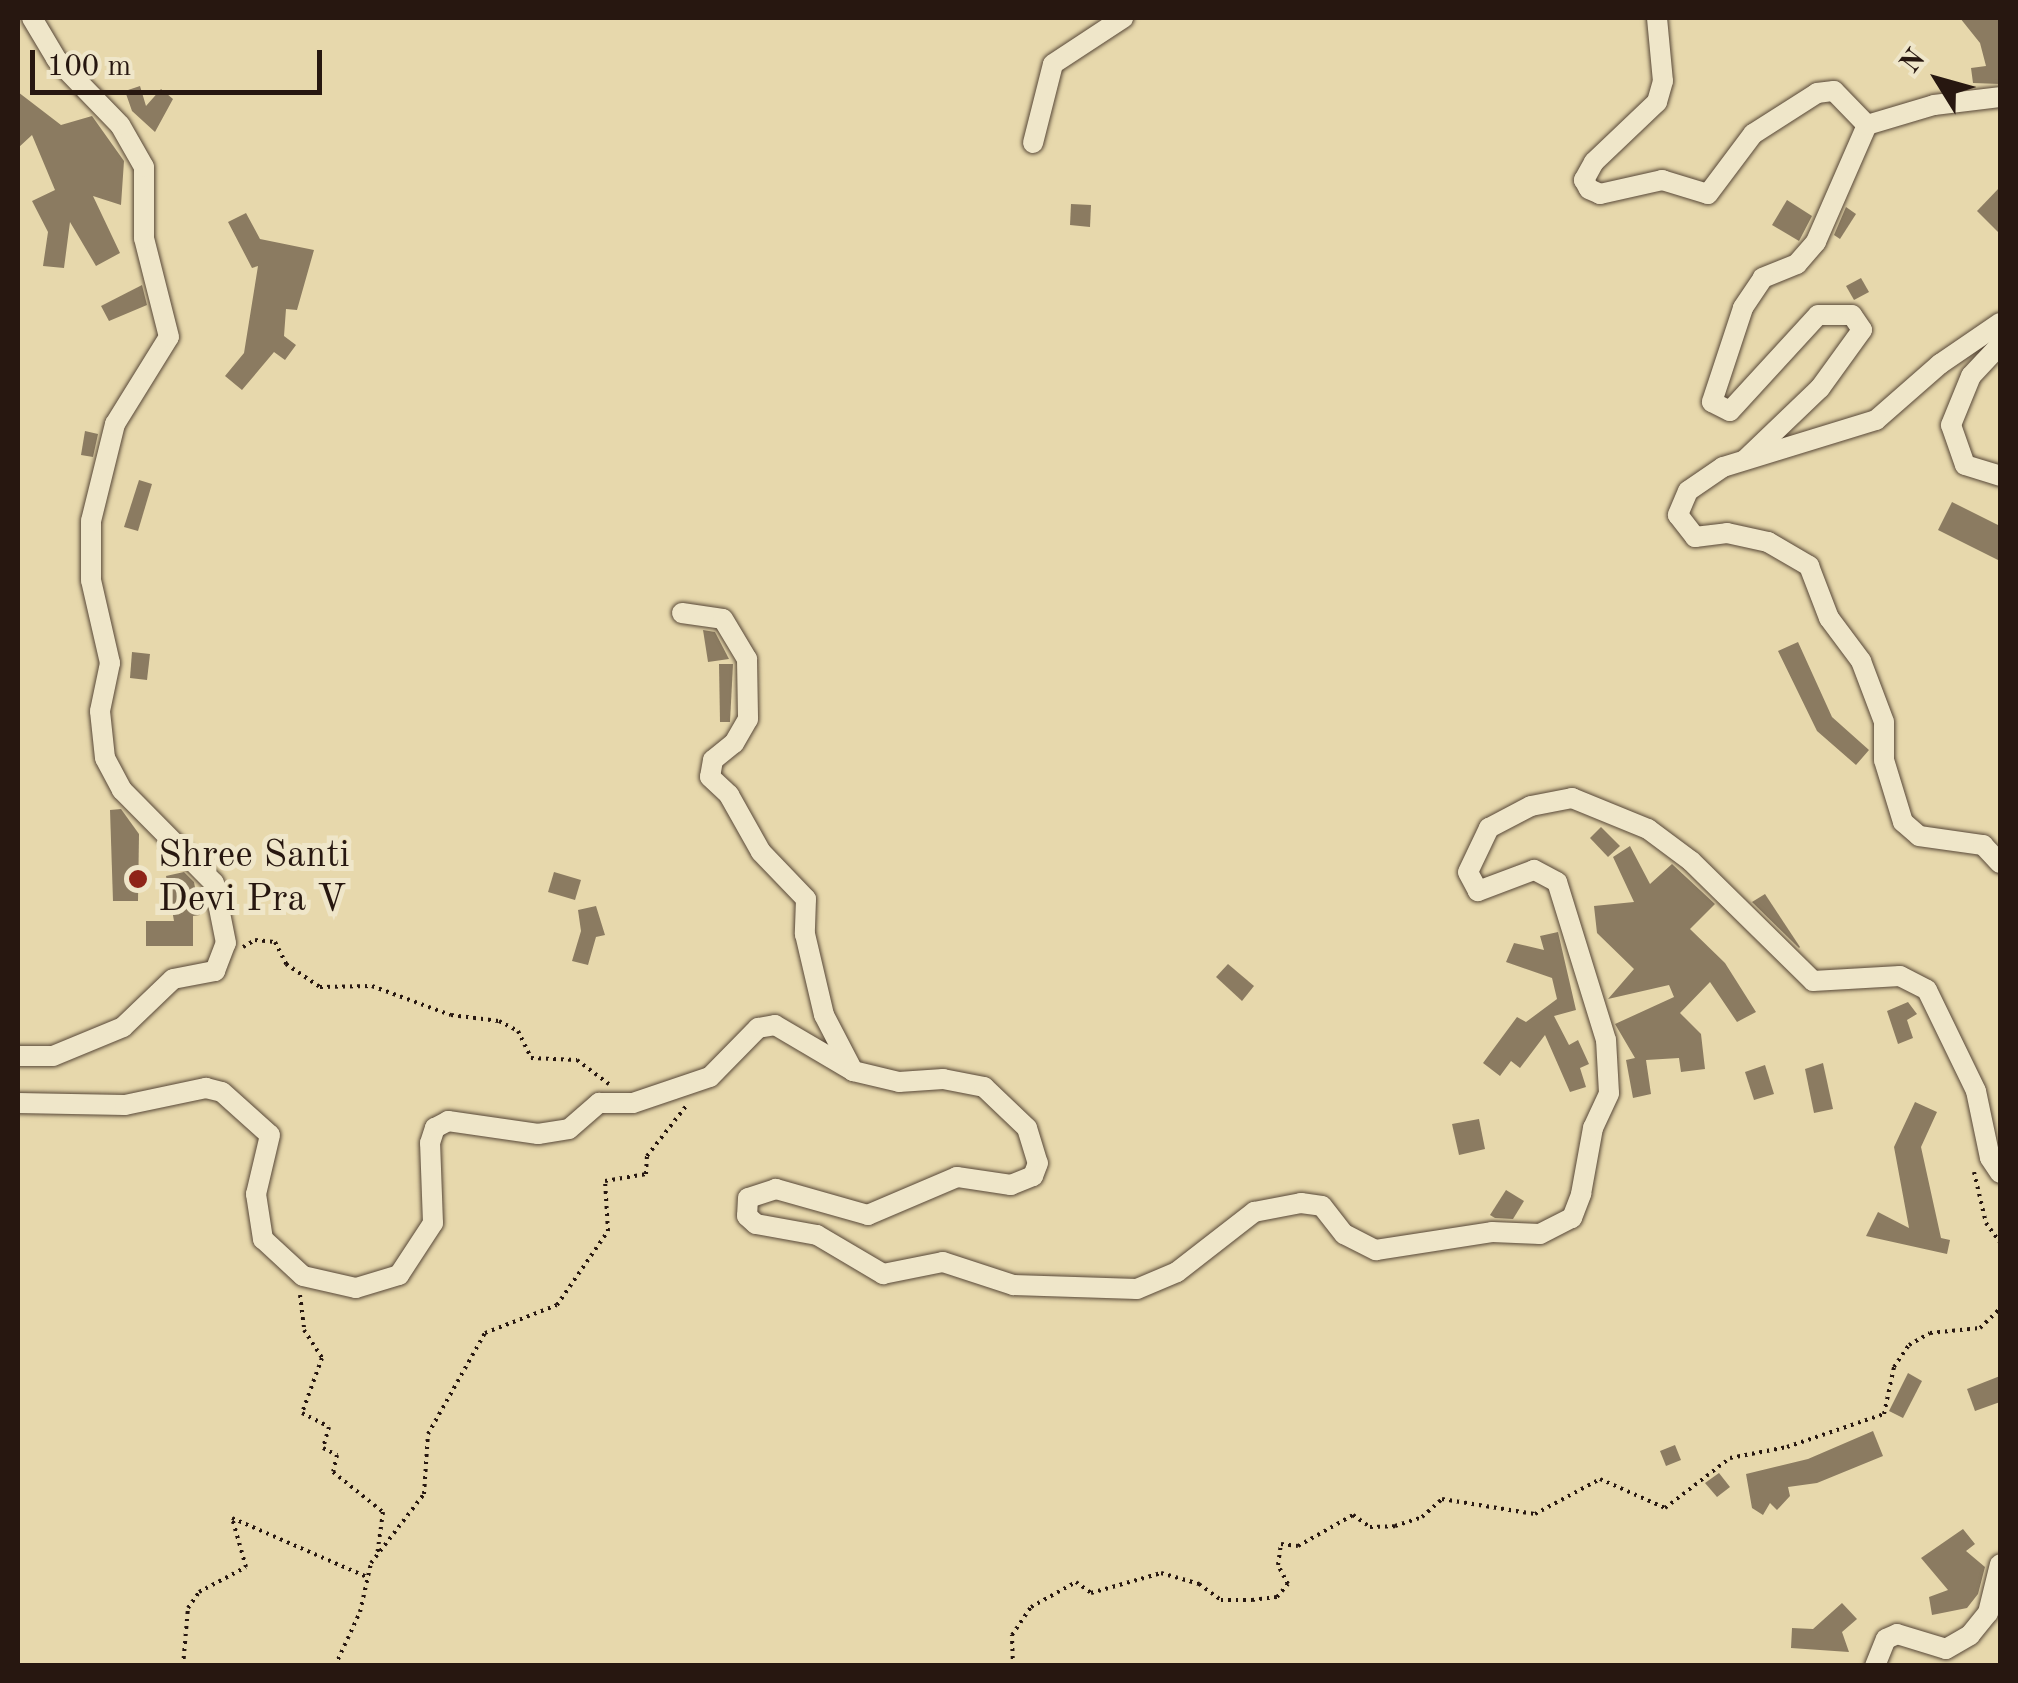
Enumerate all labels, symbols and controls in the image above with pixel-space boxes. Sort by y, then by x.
scale bar [35,30,328,92]
north arrow [1888,30,1988,130]
text: N [1896,45,1932,79]
text: 100 m [47,52,131,82]
place label: Shree Santi Devi Pra V [158,834,350,924]
marker: Shree Santi Devi Pra V [127,868,149,890]

